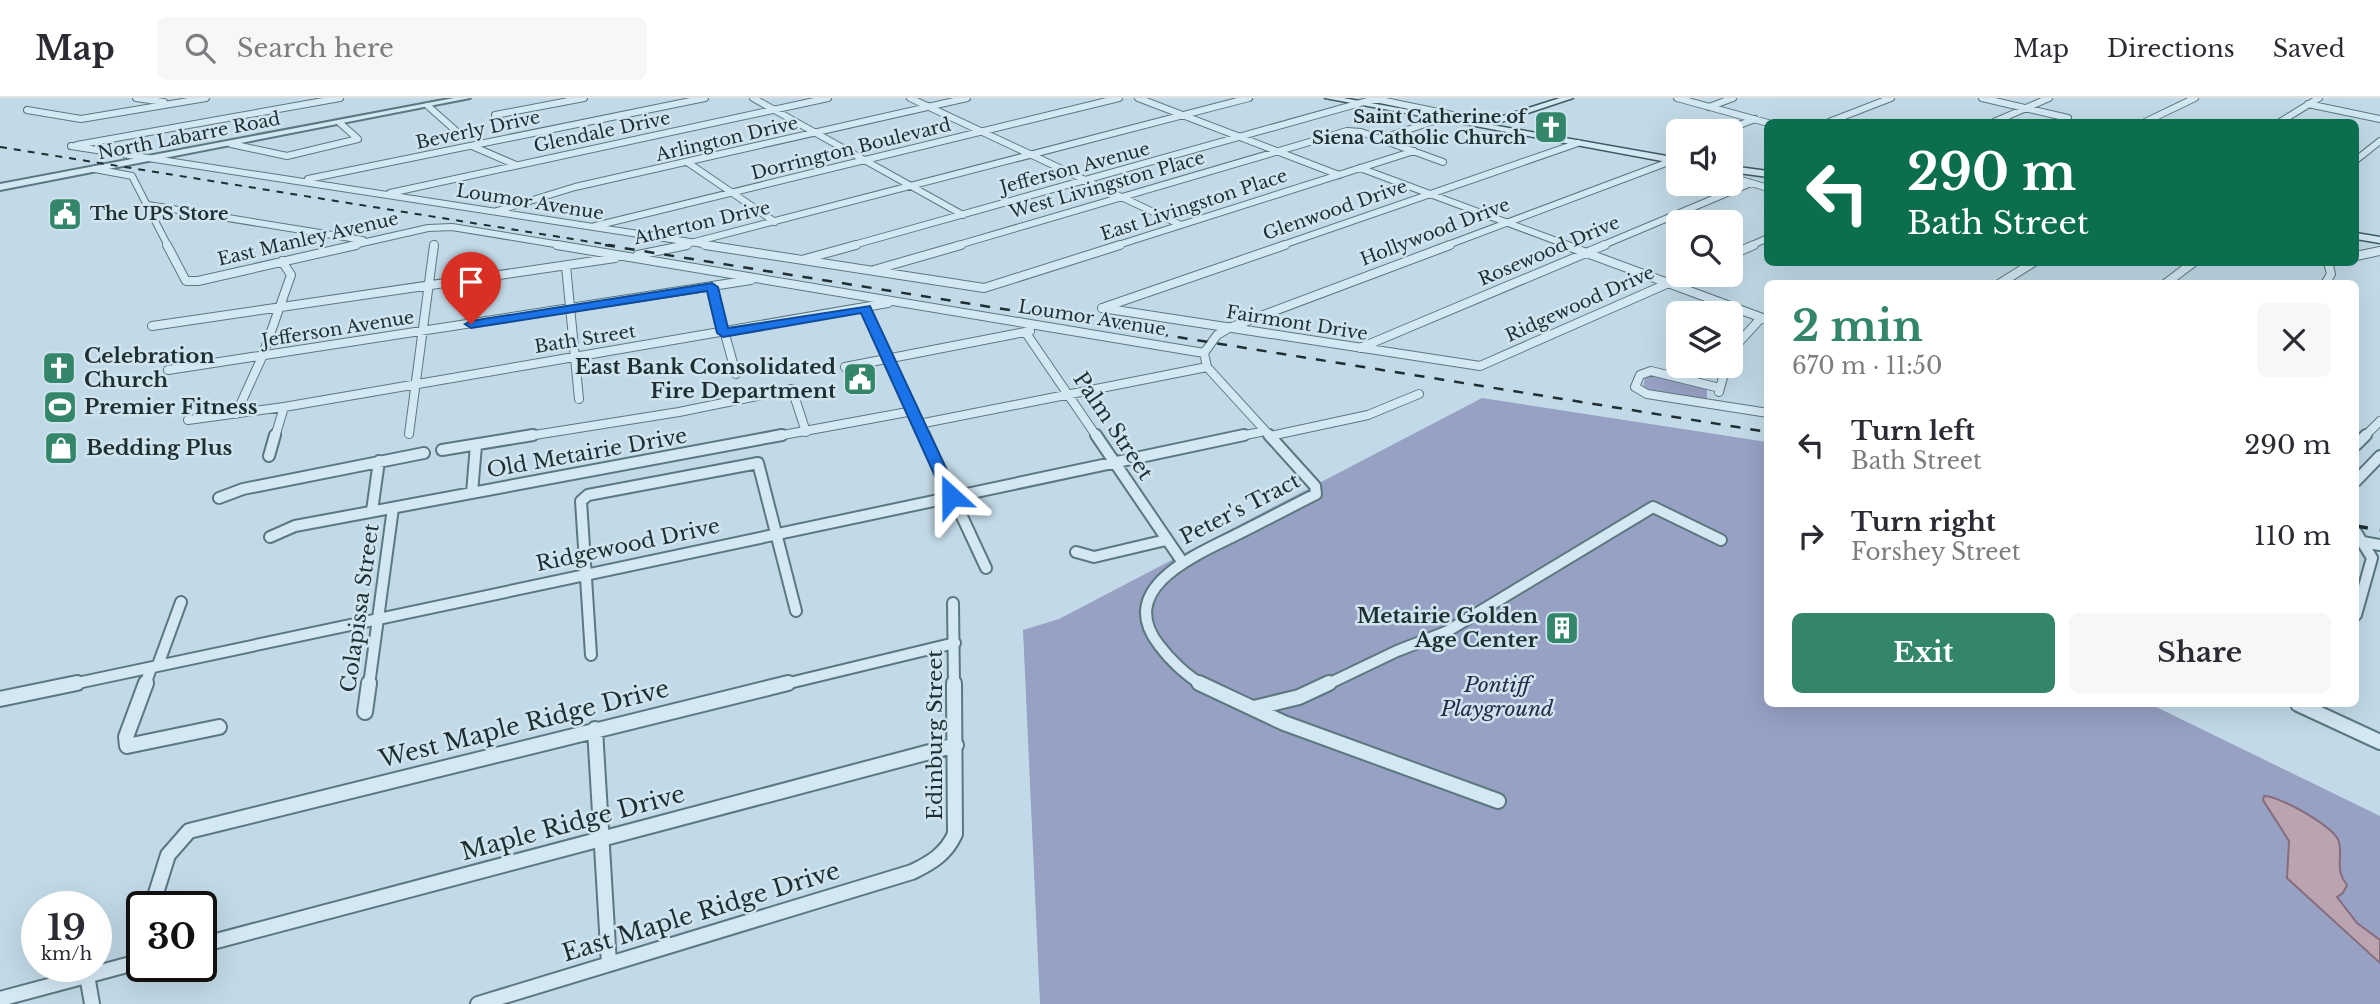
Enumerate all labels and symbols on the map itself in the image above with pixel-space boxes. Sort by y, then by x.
street label: Beverly Drive [414,106,542,154]
place label: Saint Catherine of Siena Catholic Church [1312,106,1528,149]
street label: Glendale Drive [532,107,672,157]
street label: North Labarre Road [96,108,282,164]
church icon: Saint Catherine of Siena Catholic Church [1532,108,1570,146]
street label: Arlington Drive [653,112,800,166]
street label: Dorrington Boulevard [749,114,953,184]
street label: Jefferson Avenue [996,137,1152,199]
street label: West Livingston Place [1006,147,1207,224]
street label: East Livingston Place [1098,164,1290,246]
street label: Glenwood Drive [1260,175,1410,245]
street label: Loumor Avenue [455,179,605,225]
street label: Hollywood Drive [1357,193,1513,271]
public building icon: The UPS Store [46,195,84,233]
street label: Atherton Drive [631,197,772,250]
place label: The UPS Store [90,203,229,225]
street label: East Manley Avenue [215,207,401,271]
street label: Rosewood Drive [1475,211,1623,291]
pin [441,252,501,324]
street label: Ridgewood Drive [1502,261,1658,347]
street label: Loumor Avenue [1017,295,1167,341]
street label: Fairmont Drive [1225,301,1369,345]
street label: Jefferson Avenue [258,306,416,352]
street label: Bath Street [533,320,637,358]
place label: Celebration Church [84,343,215,393]
church icon: Celebration Church [40,349,78,387]
place label: East Bank Consolidated Fire Department [575,354,836,404]
public building icon: East Bank Consolidated Fire Department [841,360,879,398]
street label: Palm Street [1067,367,1159,485]
sports icon: Premier Fitness [41,388,79,426]
place label: Premier Fitness [84,394,258,420]
street label: Old Metairie Drive [485,423,689,483]
shop icon: Bedding Plus [42,429,80,467]
place label: Bedding Plus [86,435,233,461]
position arrow [914,459,988,533]
street label: Peter's Tract [1176,468,1304,550]
street label: Ridgewood Drive [534,513,722,577]
street label: Colapissa Street [335,522,385,694]
place label: Metairie Golden Age Center [1357,603,1539,653]
building icon: Metairie Golden Age Center [1543,609,1581,647]
street label: Edinburg Street [922,650,948,820]
park label: Pontiff Playground [1439,672,1554,722]
street label: West Maple Ridge Drive [375,673,672,774]
street label: Maple Ridge Drive [458,779,688,866]
street label: East Maple Ridge Drive [559,855,843,968]
speed limit sign: 30 [126,891,217,982]

